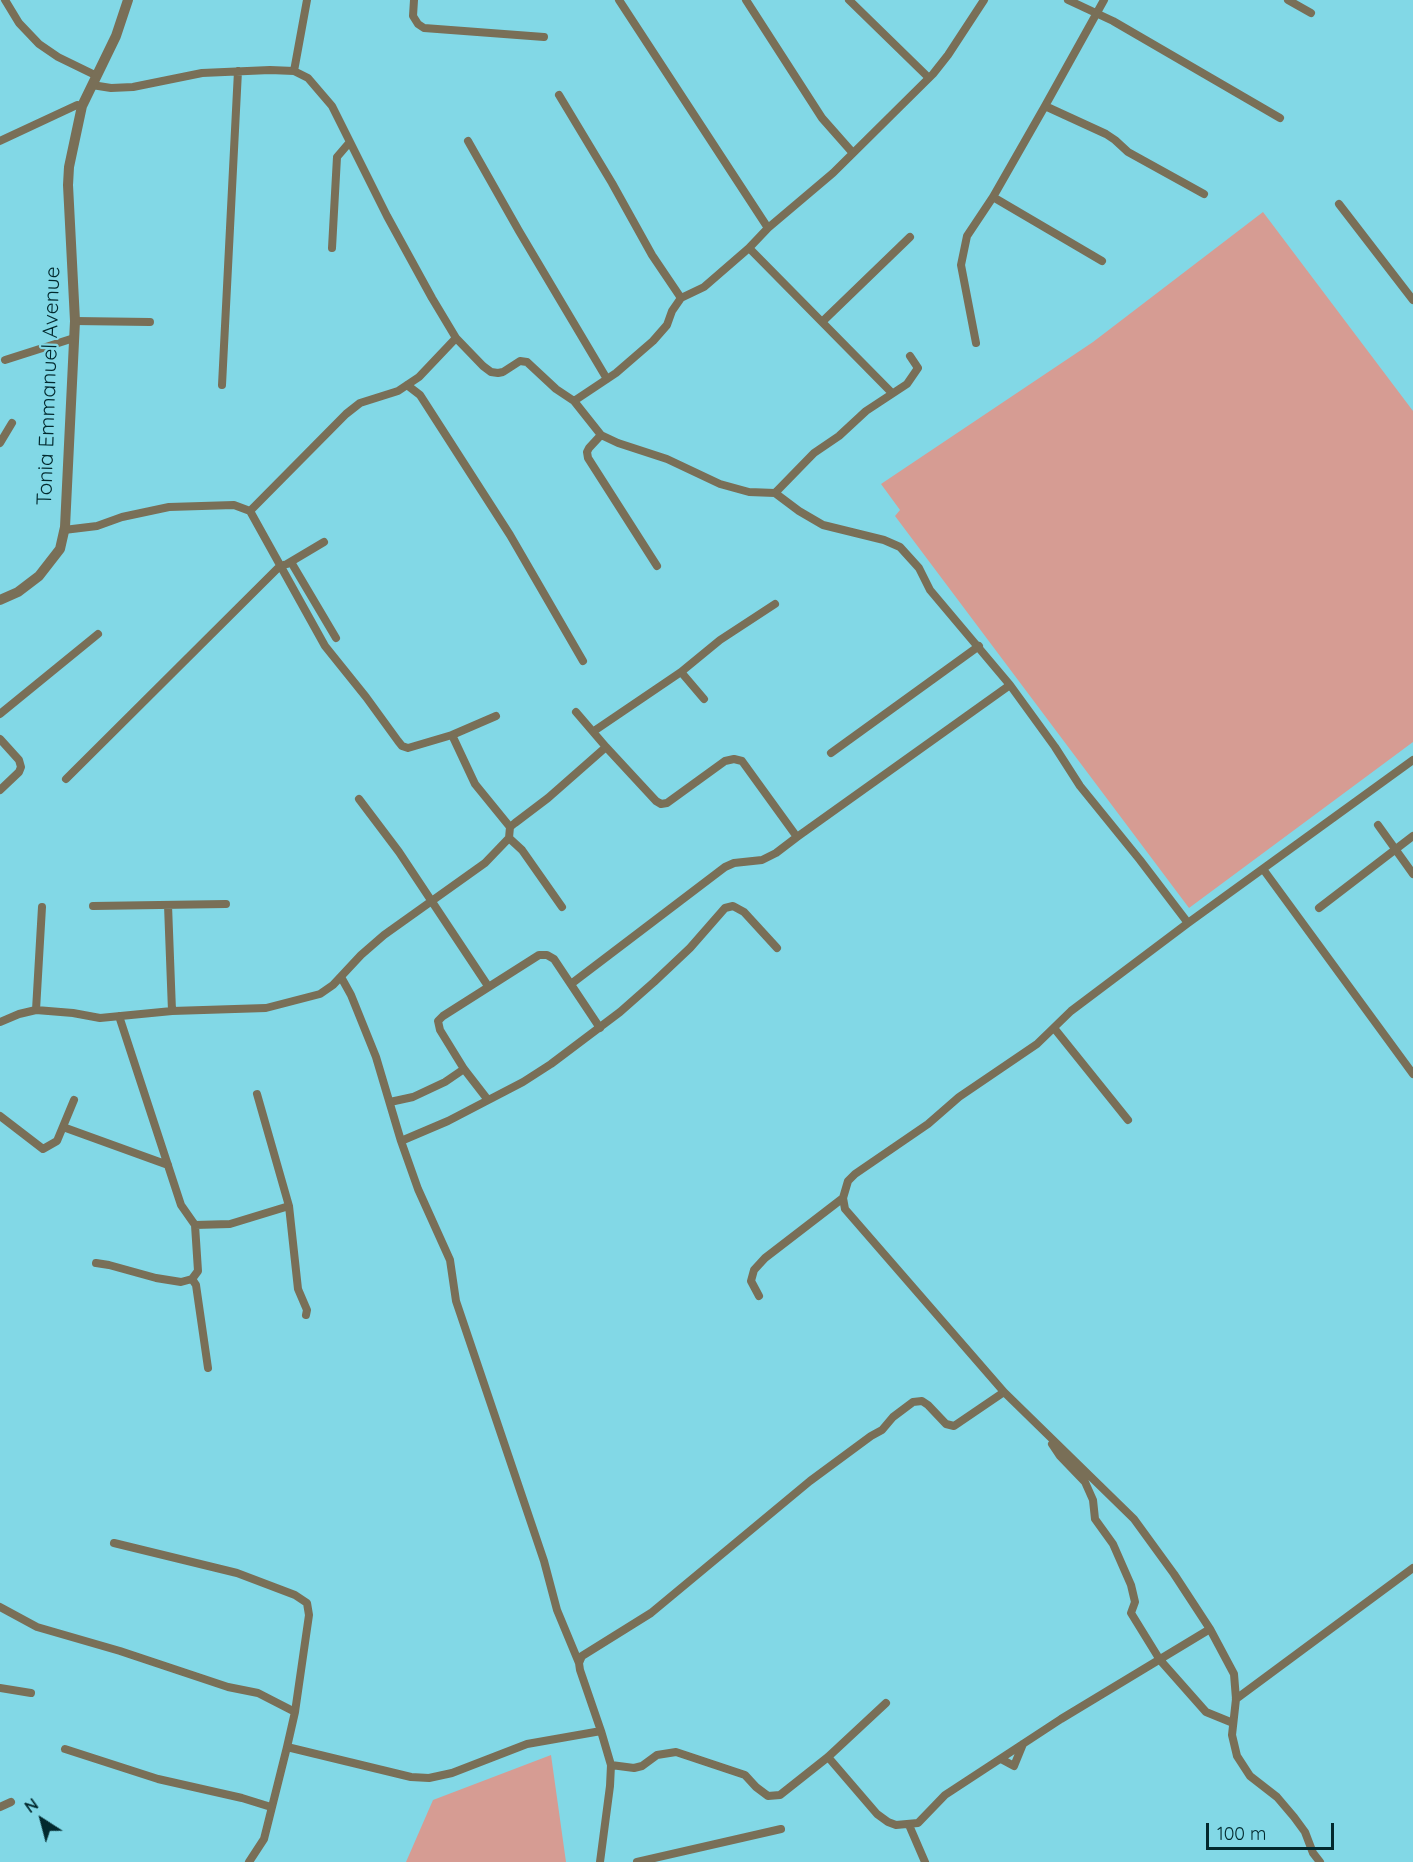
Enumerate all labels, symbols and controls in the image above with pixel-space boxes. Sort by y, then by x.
street label: Tonia Emmanuel Avenue [32,266,66,506]
north arrow [12,1790,72,1850]
text: N [21,1794,42,1817]
scale bar [1209,1811,1336,1849]
text: 100 m [1217,1822,1266,1845]

